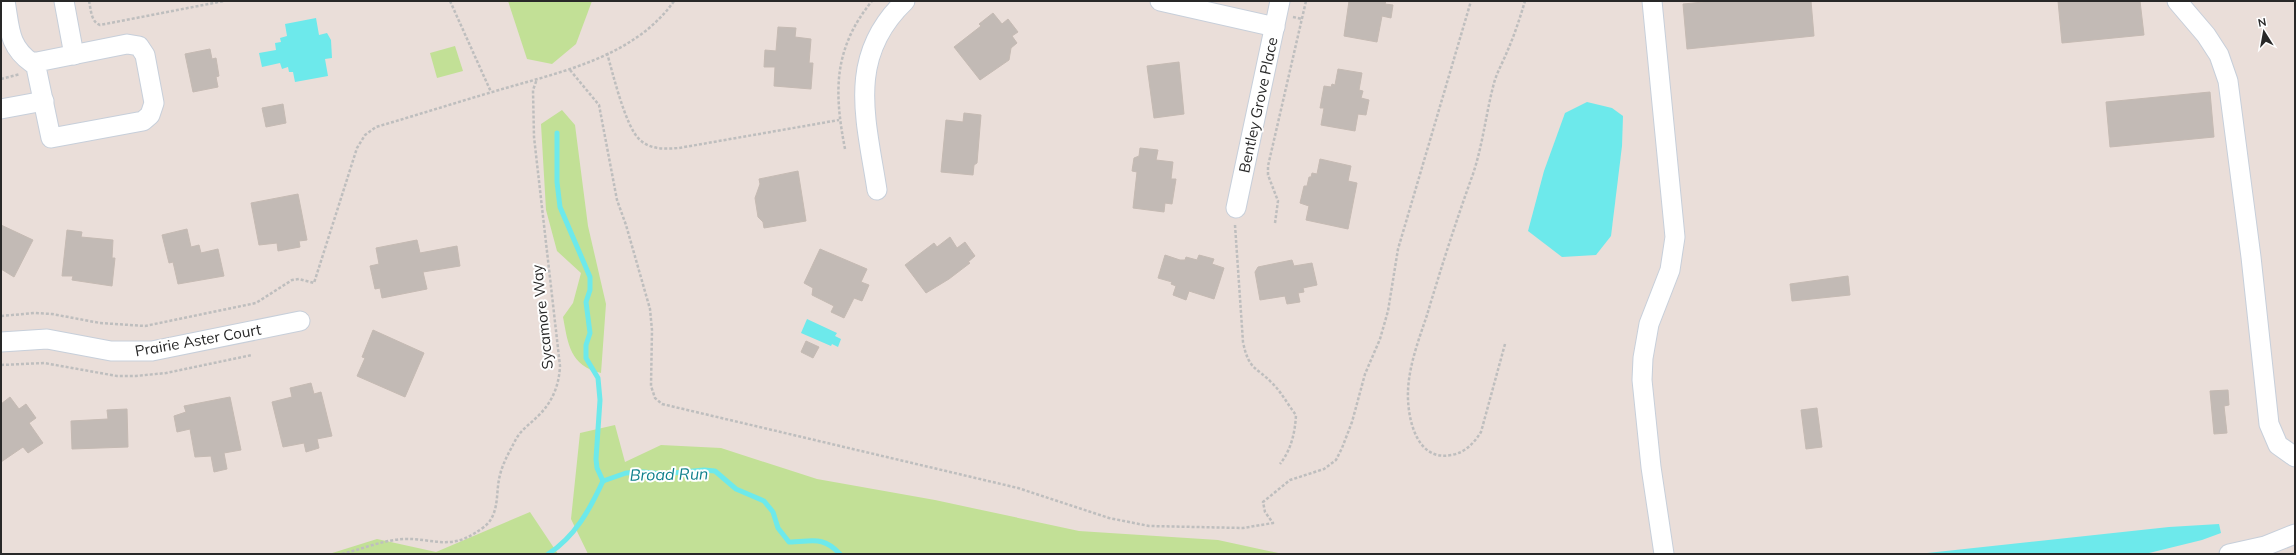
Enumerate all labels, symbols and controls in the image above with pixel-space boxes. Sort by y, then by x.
north arrow [2244,12,2284,52]
text: N [2257,15,2268,30]
street label: Bentley Grove Place [1234,35,1282,175]
street label: Sycamore Way [527,264,557,370]
street label: Prairie Aster Court [133,320,263,360]
water label: Broad Run [629,463,709,485]

